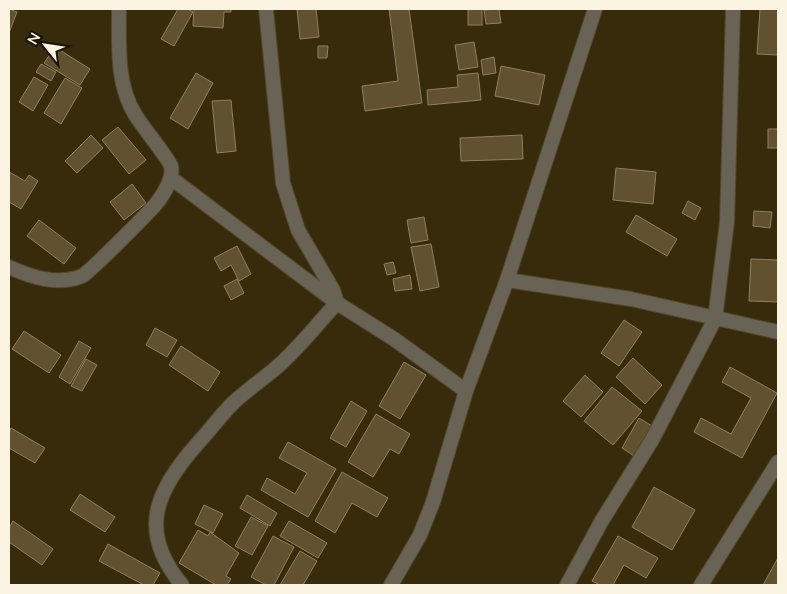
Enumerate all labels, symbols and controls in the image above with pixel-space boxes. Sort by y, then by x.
north arrow [20,20,70,70]
text: N [23,29,43,47]

